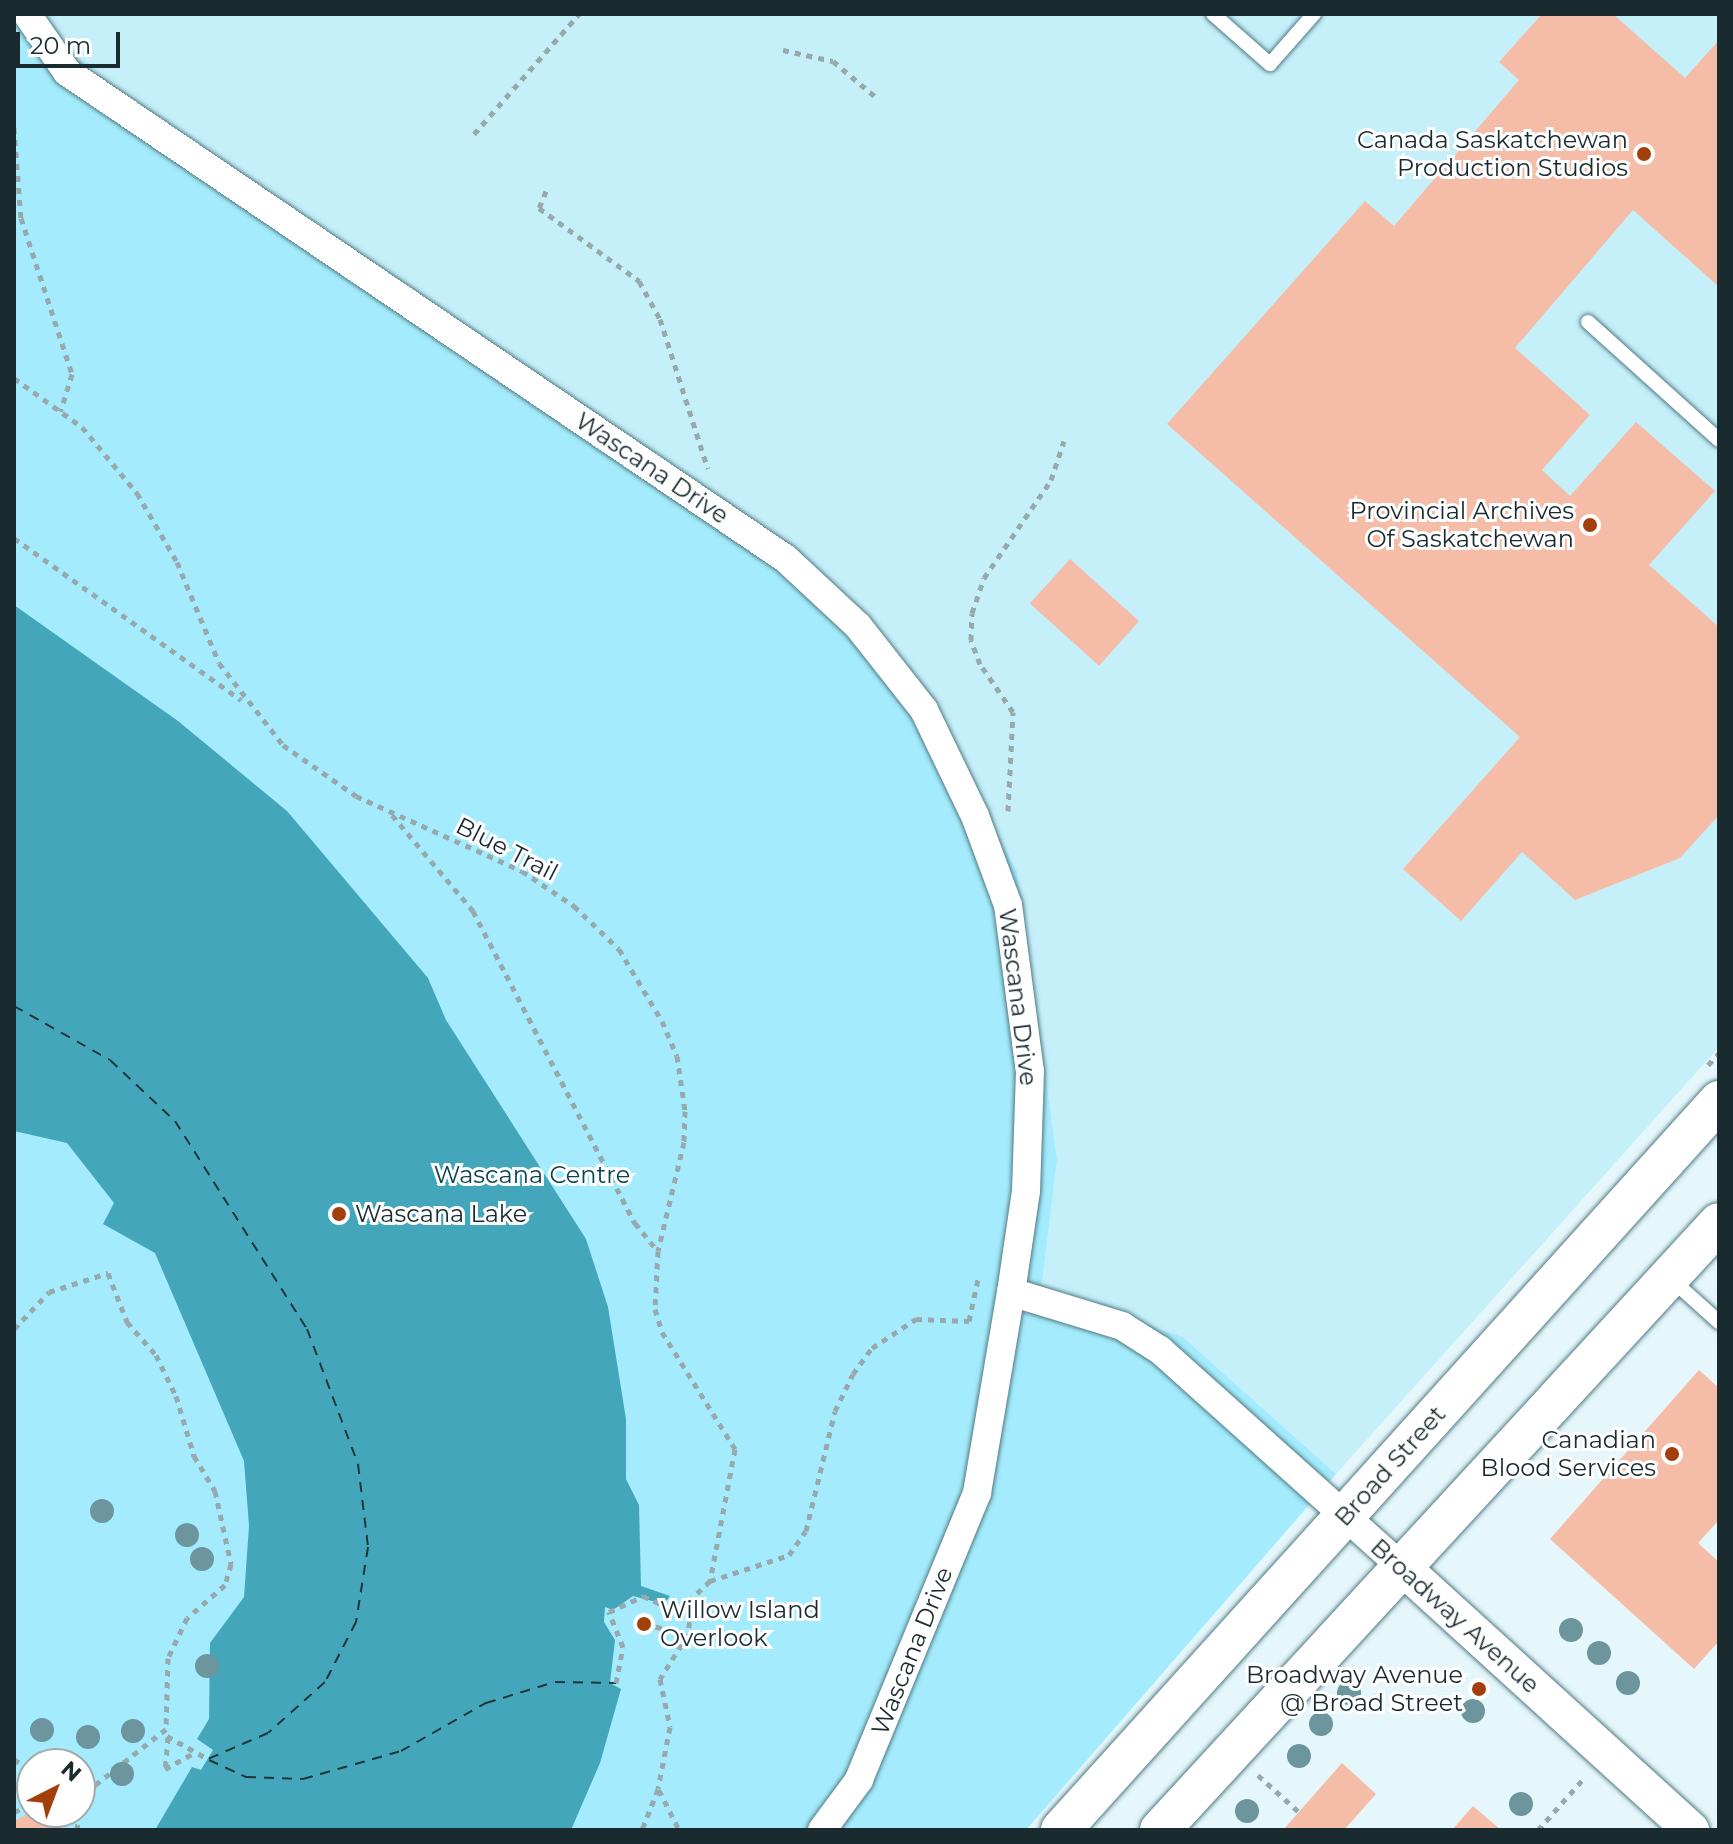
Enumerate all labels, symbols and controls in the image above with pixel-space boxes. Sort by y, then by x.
scale bar [20,16,124,66]
text: 20 m [30,31,91,60]
place label: Canada Saskatchewan Production Studios [1357,126,1628,182]
marker: Canada Saskatchewan Production Studios [1635,145,1653,163]
street label: Wascana Drive [570,406,734,530]
place label: Provincial Archives Of Saskatchewan [1350,497,1574,553]
marker: Provincial Archives Of Saskatchewan [1581,516,1599,534]
street label: Blue Trail [451,811,563,887]
street label: Wascana Drive [993,907,1043,1087]
park label: Wascana Centre [434,1161,630,1189]
place label: Wascana Lake [355,1200,527,1228]
marker: Wascana Lake [330,1205,348,1223]
street label: Broad Street [1329,1400,1451,1532]
place label: Canadian Blood Services [1481,1426,1656,1482]
marker: Canadian Blood Services [1663,1445,1681,1463]
street label: Broadway Avenue [1365,1533,1545,1699]
street label: Wascana Drive [865,1563,959,1739]
place label: Willow Island Overlook [660,1596,820,1652]
marker: Willow Island Overlook [635,1615,653,1633]
place label: Broadway Avenue @ Broad Street [1246,1661,1463,1717]
marker: Broadway Avenue @ Broad Street [1470,1680,1488,1698]
north arrow [16,1748,96,1828]
text: N [55,1755,87,1787]

